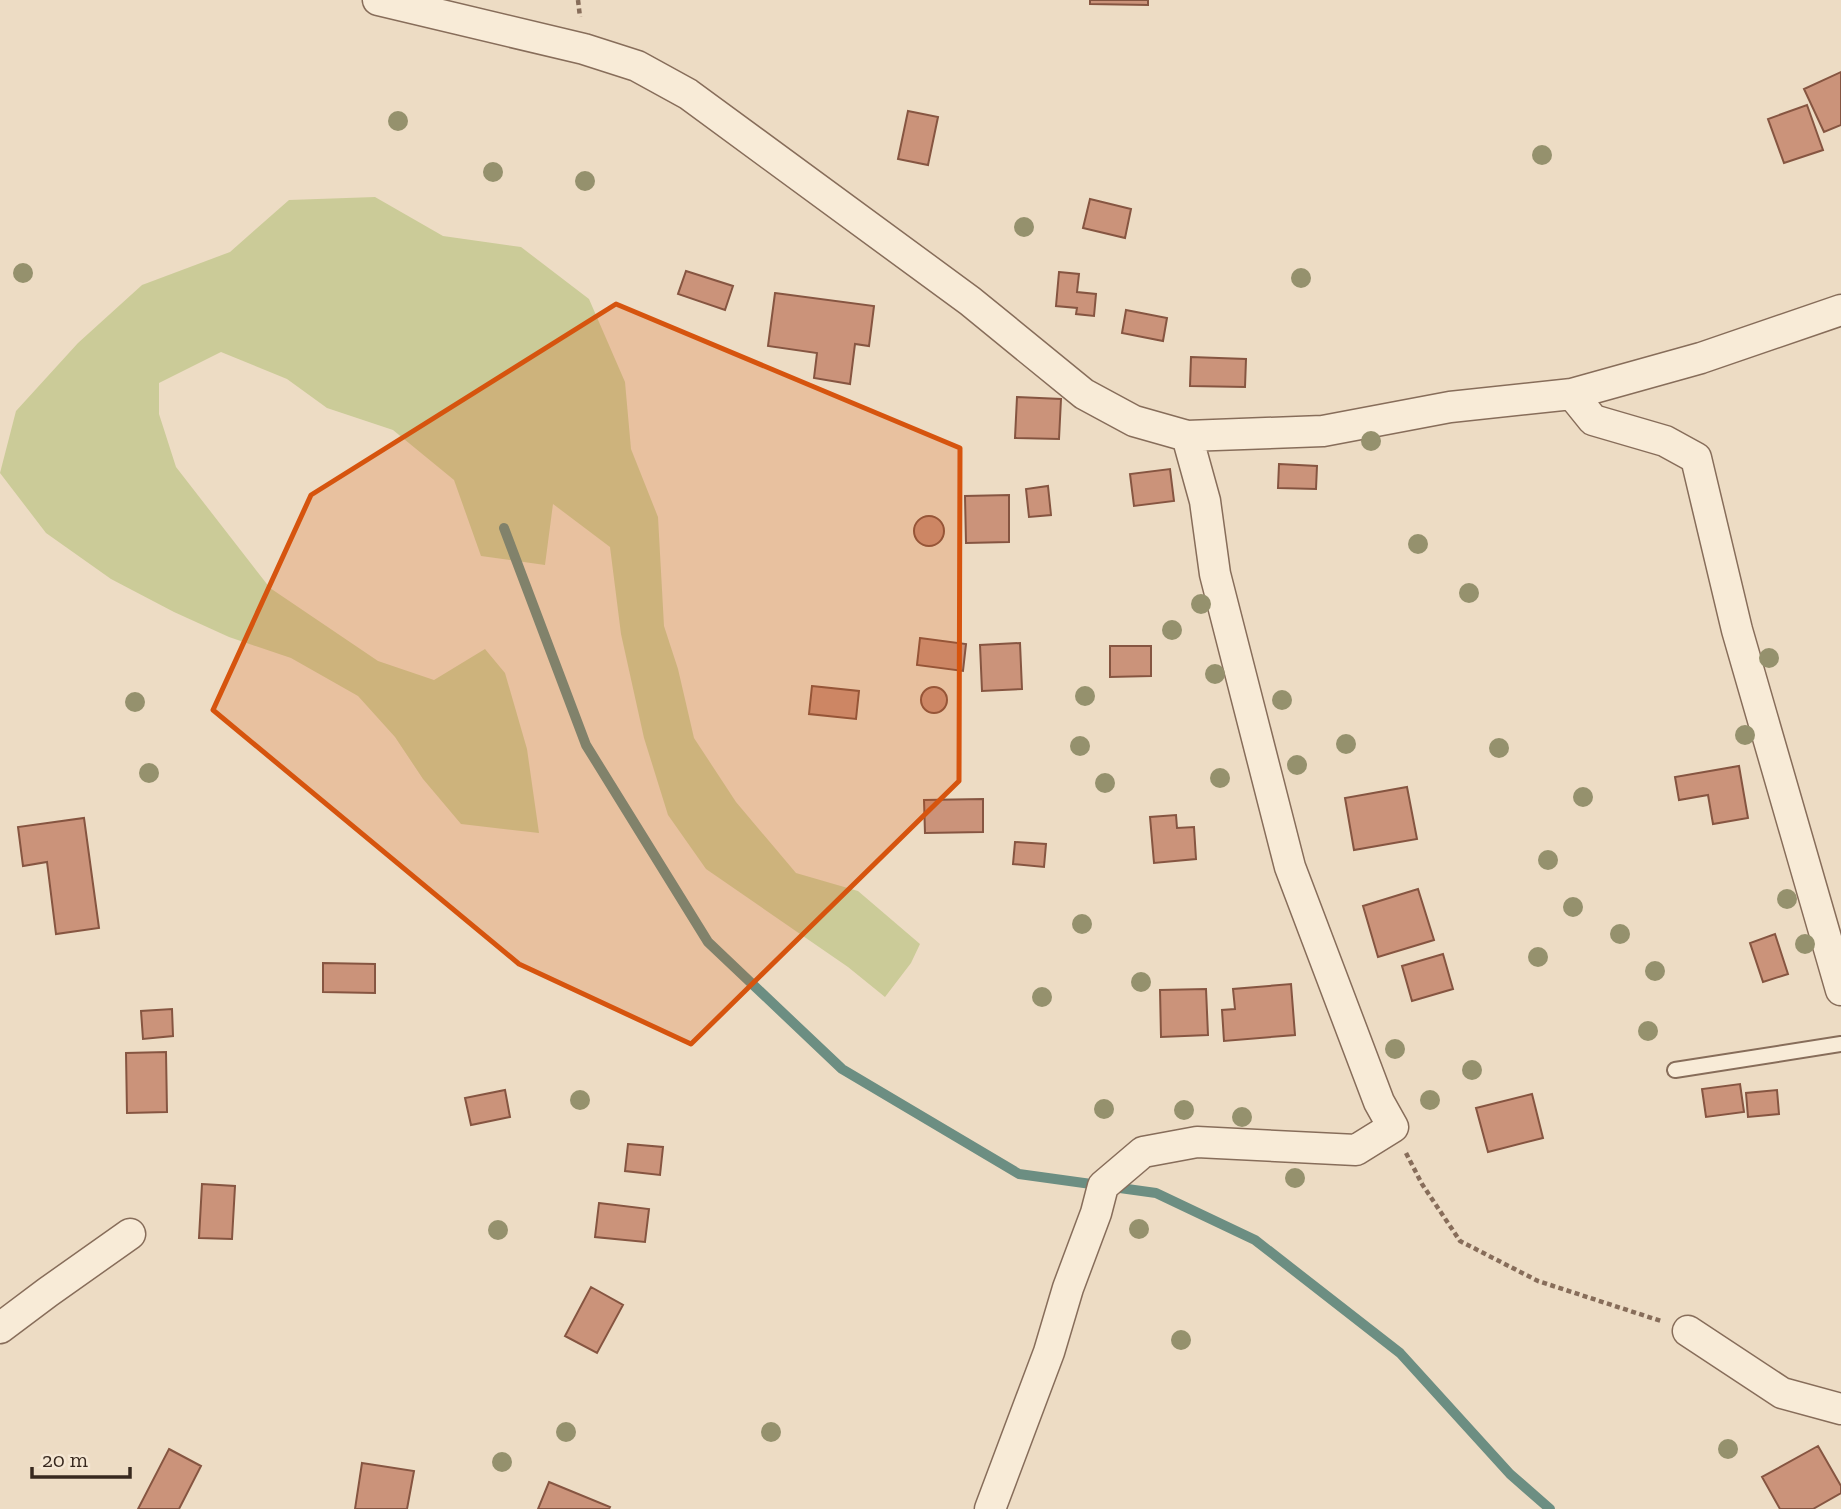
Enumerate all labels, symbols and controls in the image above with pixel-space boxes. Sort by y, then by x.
scale bar [32,1436,130,1480]
text: 20 m [42,1447,88,1472]

